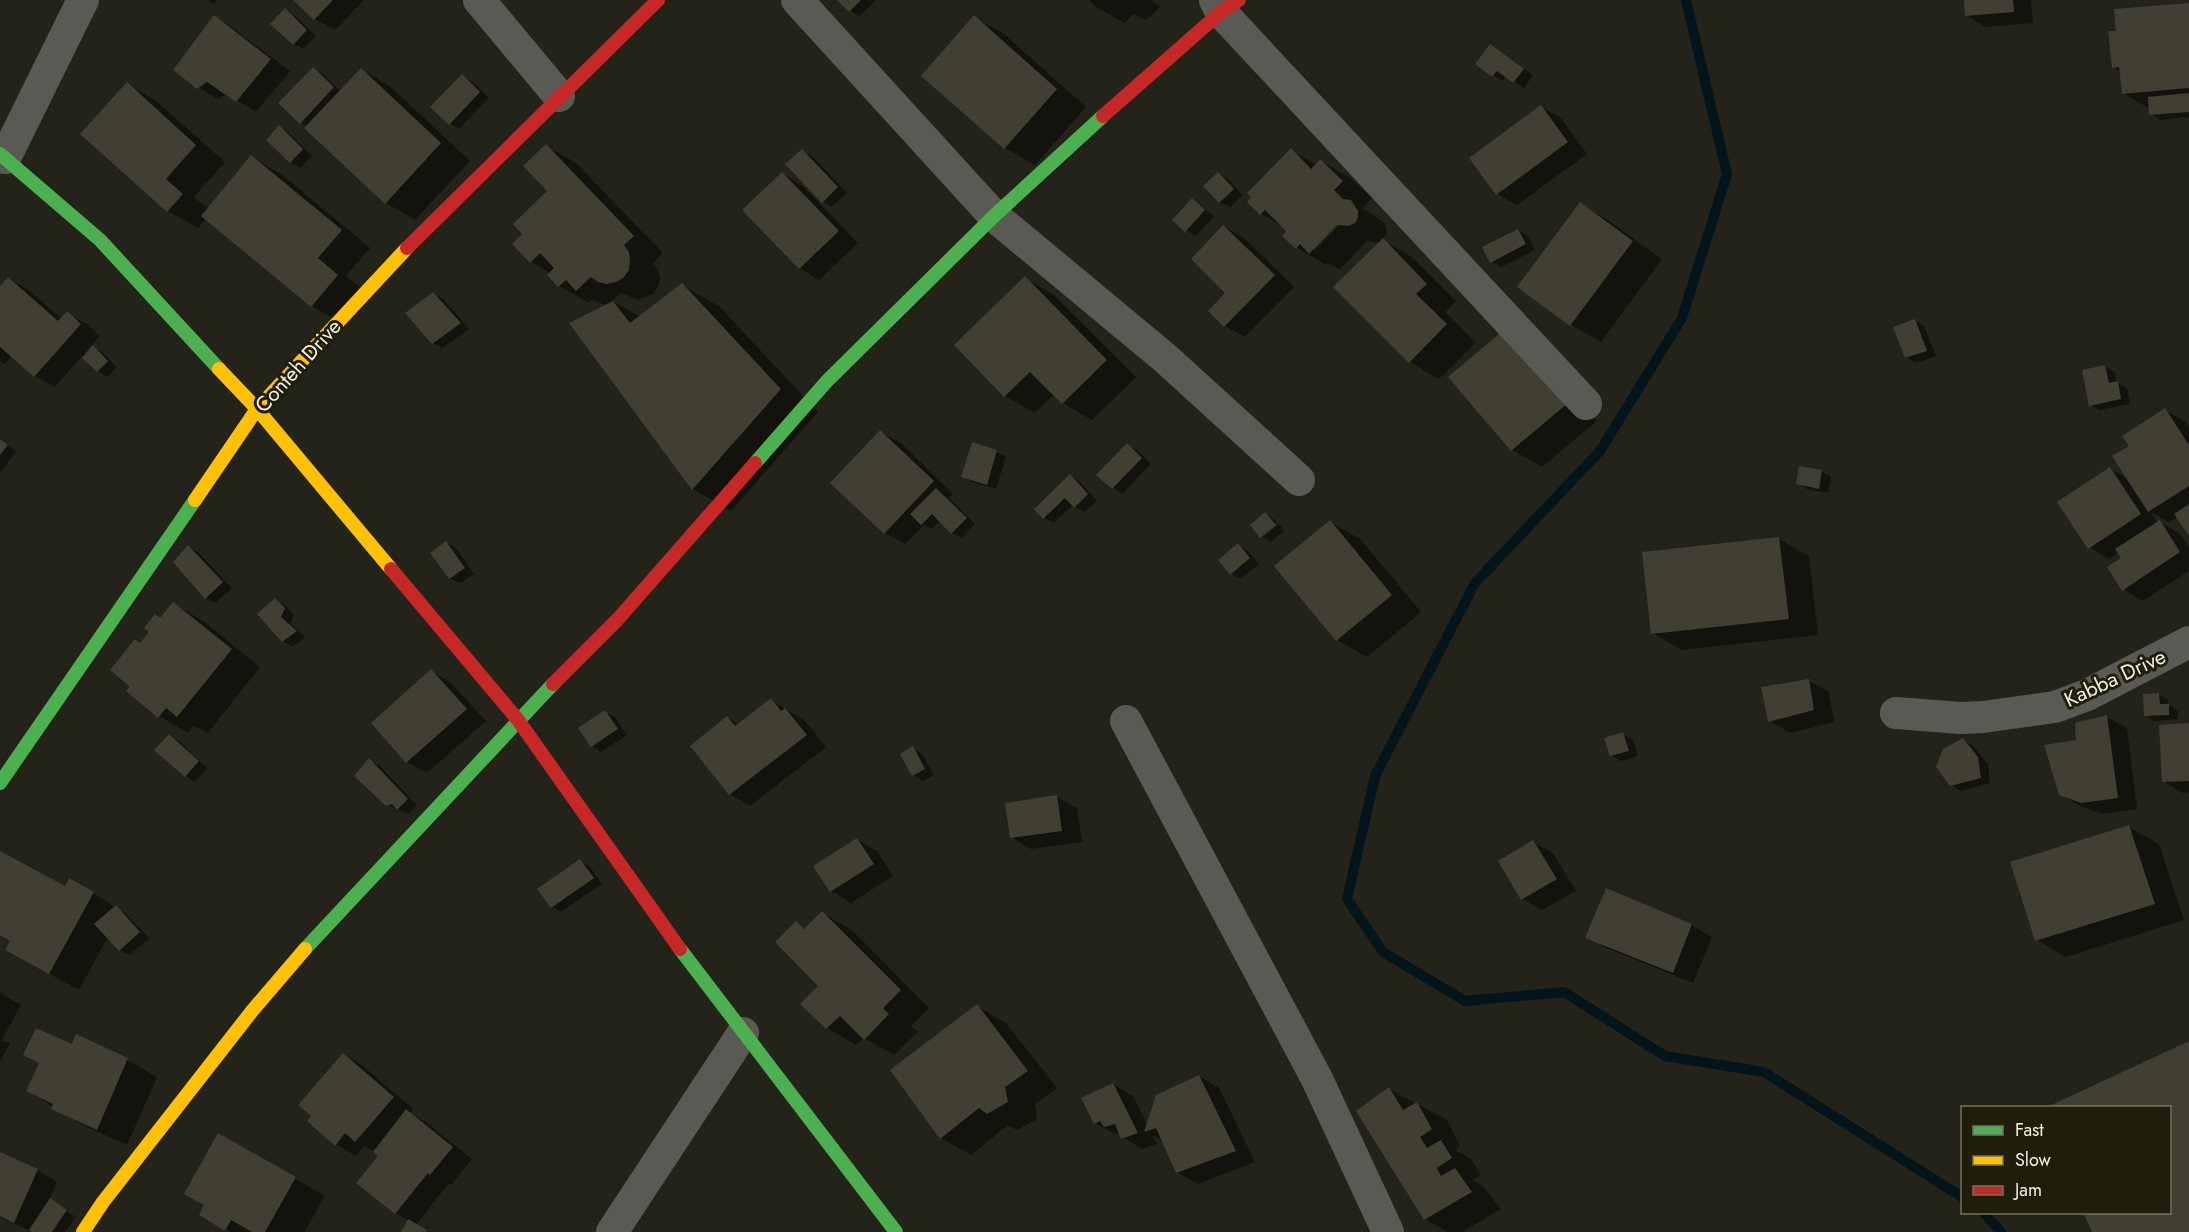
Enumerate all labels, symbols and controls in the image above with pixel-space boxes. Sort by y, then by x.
street label: Conteh Drive [248,312,348,419]
street label: Kabba Drive [2059,641,2171,715]
legend [1961,1106,2171,1214]
text: Fast [2015,1117,2044,1143]
text: Slow [2015,1147,2052,1173]
text: Jam [2013,1177,2042,1203]

